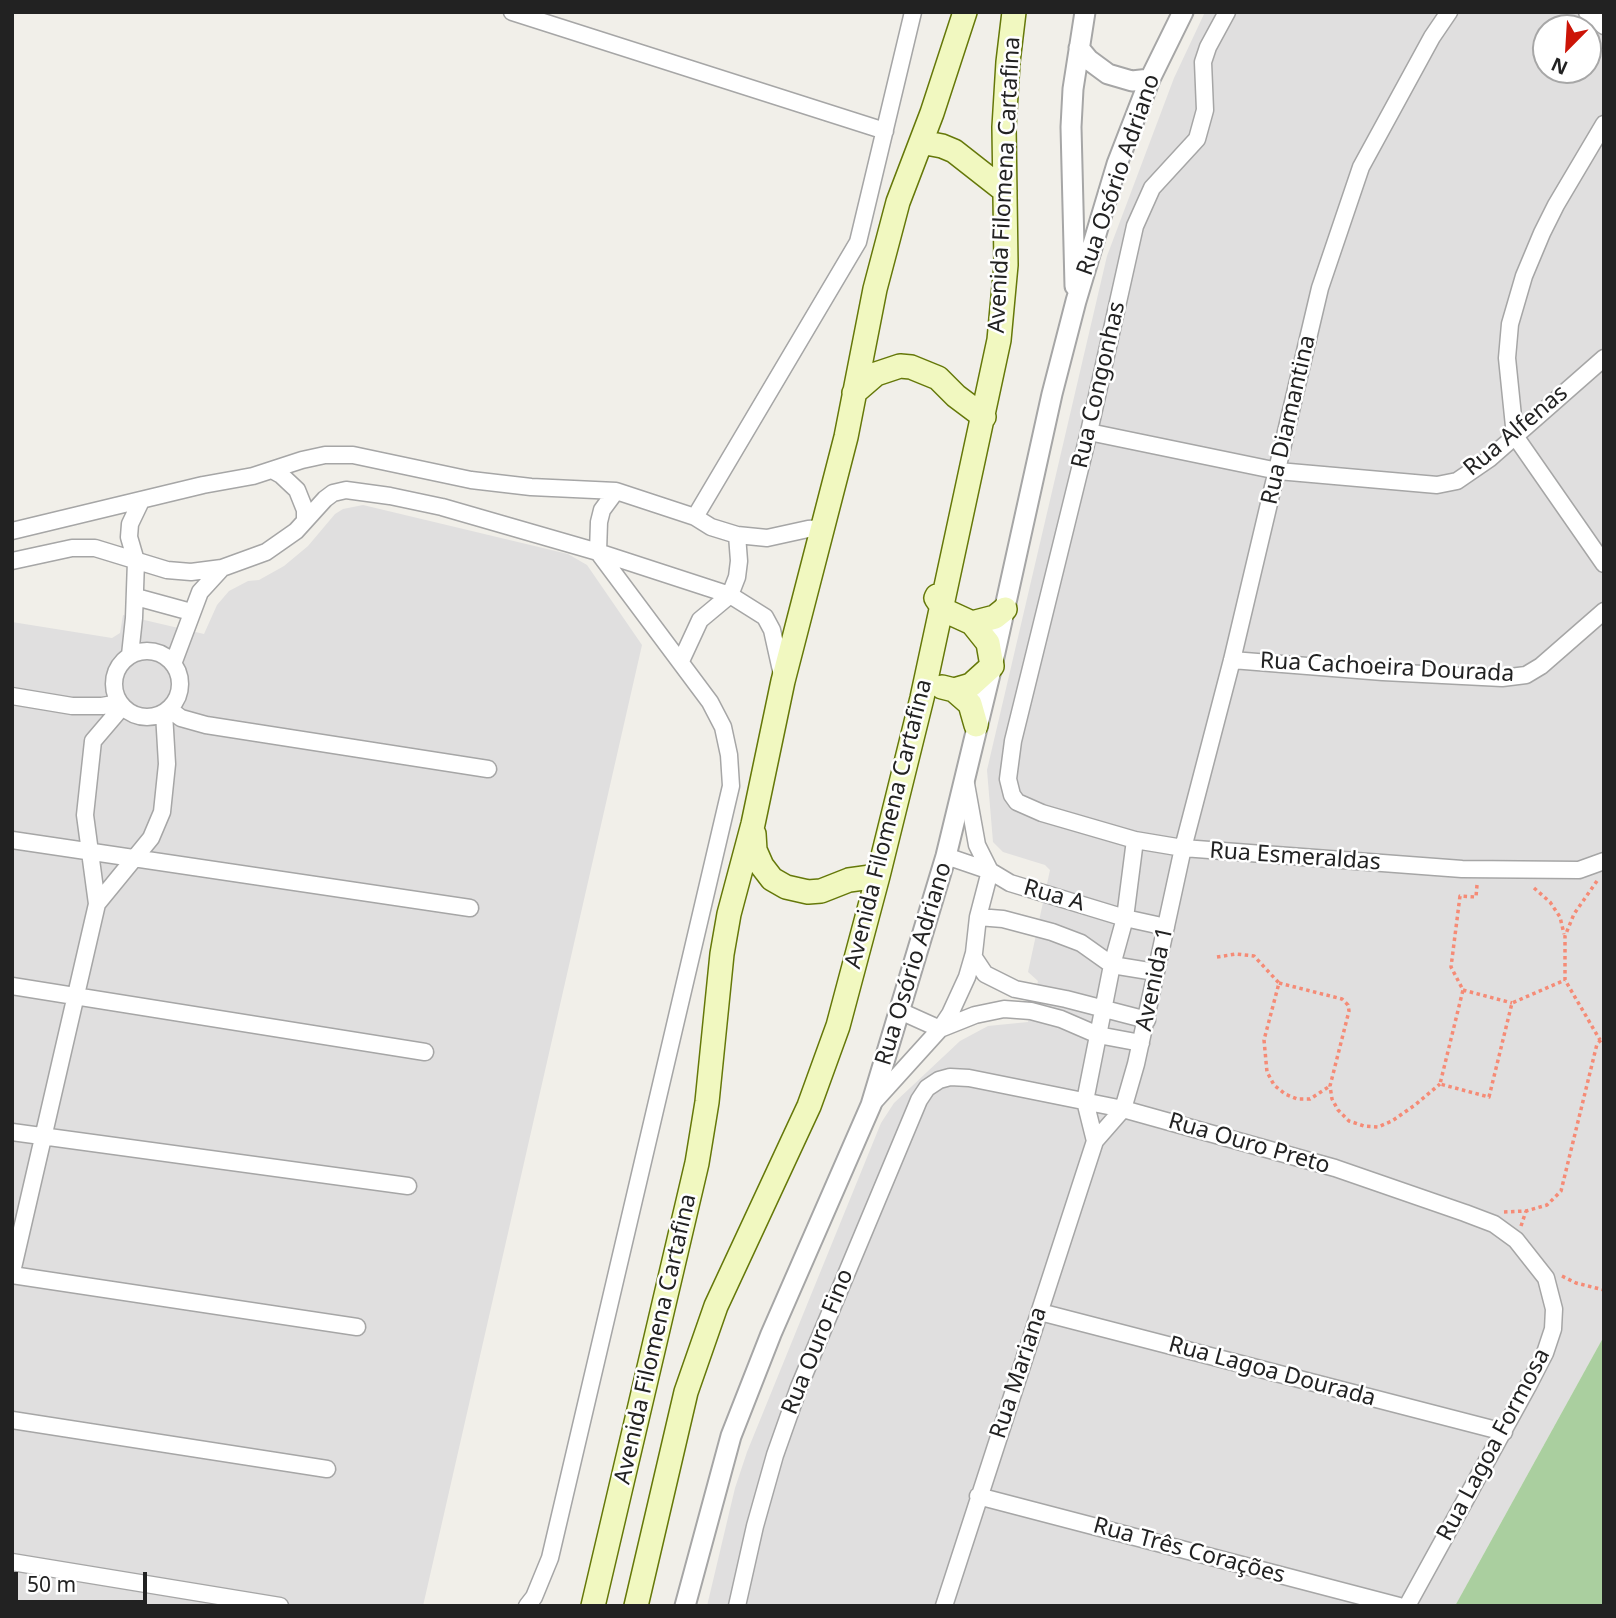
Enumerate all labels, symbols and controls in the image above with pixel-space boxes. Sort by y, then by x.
north arrow [1532,14,1602,84]
street label: Avenida Filomena Cartafina [983,36,1027,334]
text: N [1547,51,1572,81]
street label: Rua Osório Adriano [1072,71,1166,279]
street label: Rua Congonhas [1066,299,1132,471]
street label: Rua Diamantina [1256,333,1322,507]
street label: Rua Alfenas [1458,380,1574,482]
street label: Rua Cachoeira Dourada [1259,648,1515,688]
street label: Avenida Filomena Cartafina [840,677,938,971]
street label: Rua Esmeraldas [1208,837,1382,877]
street label: Rua Osório Adriano [870,859,958,1069]
street label: Rua A [1020,874,1088,918]
street label: Avenida 1 [1131,924,1179,1034]
street label: Rua Ouro Preto [1165,1108,1333,1180]
street label: Avenida Filomena Cartafina [609,1191,703,1487]
street label: Rua Ouro Fino [776,1265,860,1419]
street label: Rua Mariana [985,1304,1053,1442]
street label: Rua Lagoa Dourada [1165,1331,1379,1413]
street label: Rua Lagoa Formosa [1432,1344,1556,1546]
street label: Rua Três Corações [1090,1512,1288,1590]
scale bar [18,1558,150,1602]
text: 50 m [27,1570,76,1598]

